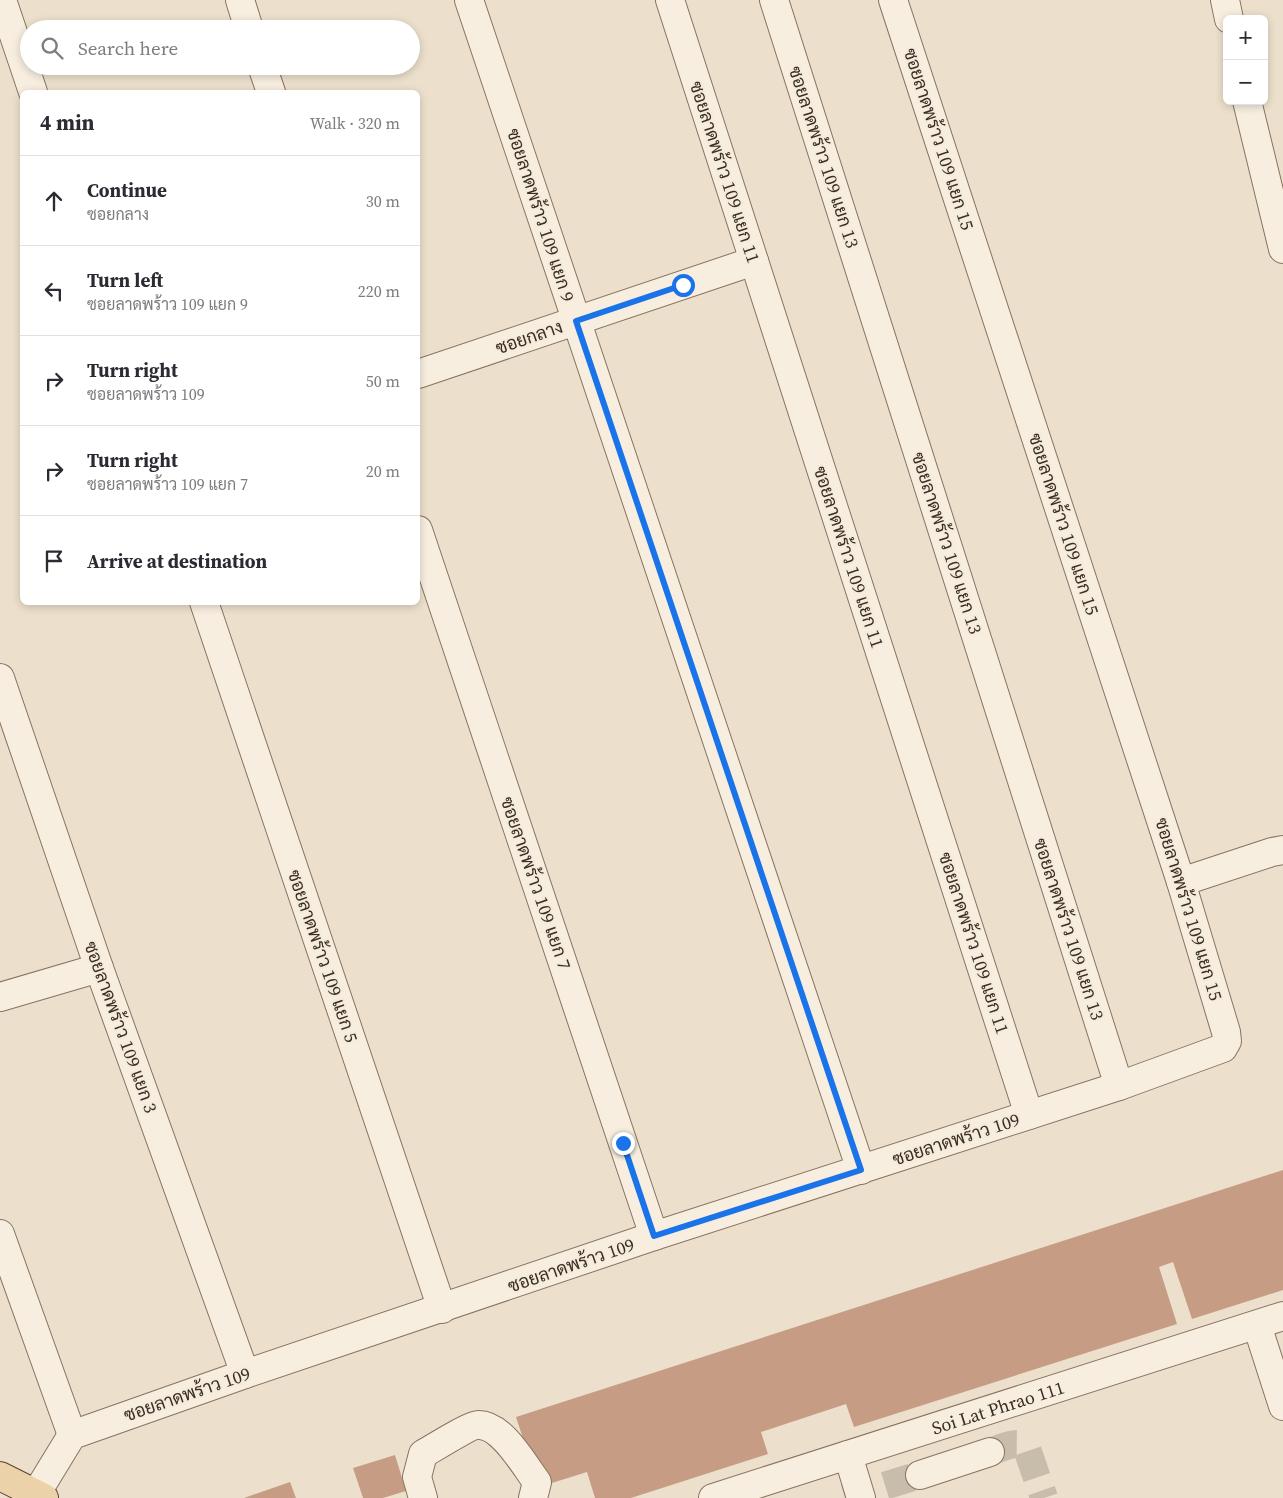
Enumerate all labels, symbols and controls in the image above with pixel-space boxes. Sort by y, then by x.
map controls [1223,15,1268,105]
button: + [1223,15,1268,60]
search box [20,20,420,75]
icon: search [38,34,66,62]
text: Search here [78,35,178,61]
street label: ซอยลาดพร้าว 109 แยก 15 [898,45,980,233]
button: − [1223,60,1268,105]
street label: ซอยลาดพร้าว 109 แยก 13 [783,63,865,251]
street label: ซอยลาดพร้าว 109 แยก 11 [684,78,766,266]
text: 4 min [40,108,95,137]
text: Walk · 320 m [310,112,400,134]
street label: ซอยลาดพร้าว 109 แยก 9 [501,125,581,305]
text: Continue [87,177,167,203]
icon: ahead [40,187,68,215]
text: 30 m [366,190,400,212]
text: ซอยกลาง [87,203,149,225]
text: Turn left [87,267,163,293]
route start [672,274,695,297]
icon: left [40,277,68,305]
text: 220 m [358,280,400,302]
text: ซอยลาดพร้าว 109 แยก 9 [87,293,248,315]
street label: ซอยกลาง [492,314,566,360]
text: Turn right [87,357,178,383]
icon: right [40,367,68,395]
text: 50 m [366,370,400,392]
text: ซอยลาดพร้าว 109 [87,383,205,405]
street label: ซอยลาดพร้าว 109 แยก 15 [1023,430,1105,618]
text: Turn right [87,447,178,473]
street label: ซอยลาดพร้าว 109 แยก 13 [906,449,988,637]
icon: right [40,457,68,485]
text: 20 m [366,460,400,482]
street label: ซอยลาดพร้าว 109 แยก 11 [808,463,890,651]
text: ซอยลาดพร้าว 109 แยก 7 [87,473,248,495]
icon: arrive [40,547,68,575]
text: Arrive at destination [87,548,267,574]
street label: ซอยลาดพร้าว 109 แยก 7 [495,793,577,973]
street label: ซอยลาดพร้าว 109 แยก 15 [1149,814,1229,1004]
street label: ซอยลาดพร้าว 109 แยก 13 [1028,835,1110,1023]
street label: ซอยลาดพร้าว 109 แยก 11 [933,849,1015,1037]
street label: ซอยลาดพร้าว 109 แยก 5 [282,866,364,1046]
street label: ซอยลาดพร้าว 109 แยก 3 [78,938,164,1116]
street label: ซอยลาดพร้าว 109 [889,1107,1023,1171]
route end [612,1132,635,1155]
street label: ซอยลาดพร้าว 109 [504,1232,638,1298]
street label: ซอยลาดพร้าว 109 [120,1361,254,1427]
street label: Soi Lat Phrao 111 [928,1374,1067,1440]

